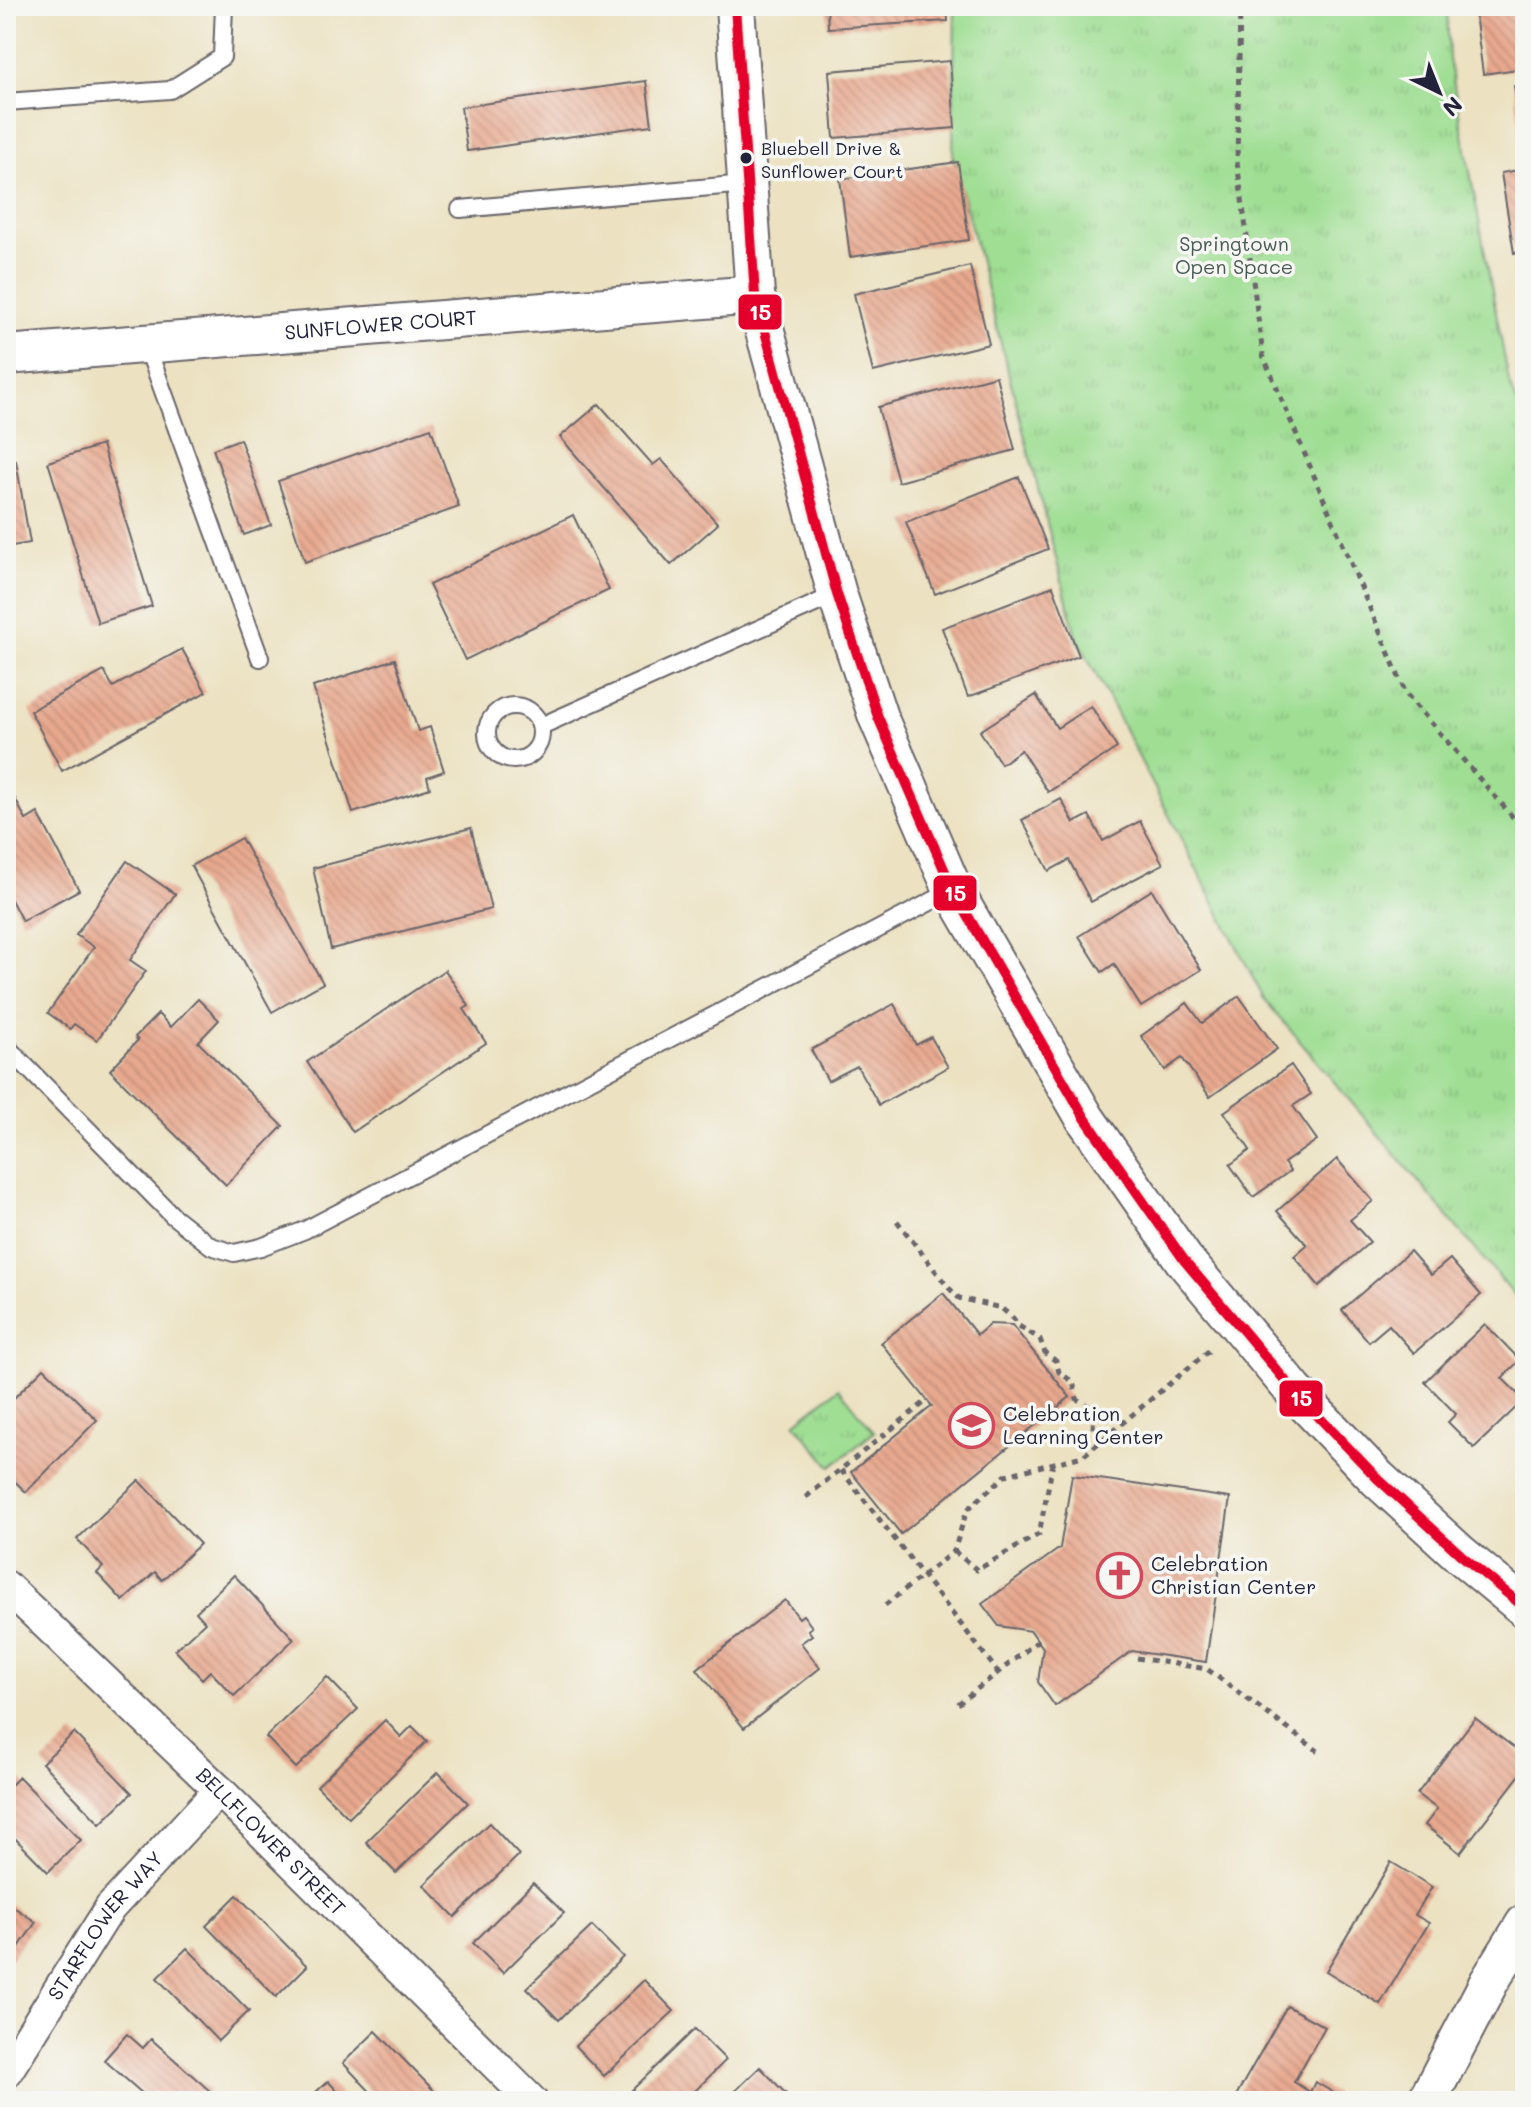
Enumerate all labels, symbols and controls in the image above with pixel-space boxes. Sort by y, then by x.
north arrow [1399,52,1479,132]
text: N [1437,91,1469,123]
place label: Bluebell Drive & Sunflower Court [761,136,903,183]
marker: Bluebell Drive & Sunflower Court [738,150,754,166]
park label: Springtown Open Space [1175,230,1293,279]
line badge: 15 [737,293,783,331]
text: 15 [749,297,771,326]
street label: SUNFLOWER COURT [284,303,478,345]
line badge: 15 [932,874,978,912]
text: 15 [944,878,966,907]
line badge: 15 [1278,1379,1324,1418]
text: 15 [1290,1383,1312,1412]
place label: Celebration Learning Center [1003,1400,1164,1449]
school or university icon: Celebration Learning Center [948,1401,996,1449]
place label: Celebration Christian Center [1151,1550,1316,1599]
church icon: Celebration Christian Center [1096,1552,1144,1600]
street label: BELLFLOWER STREET [191,1761,352,1921]
street label: STARFLOWER WAY [41,1845,168,2005]

